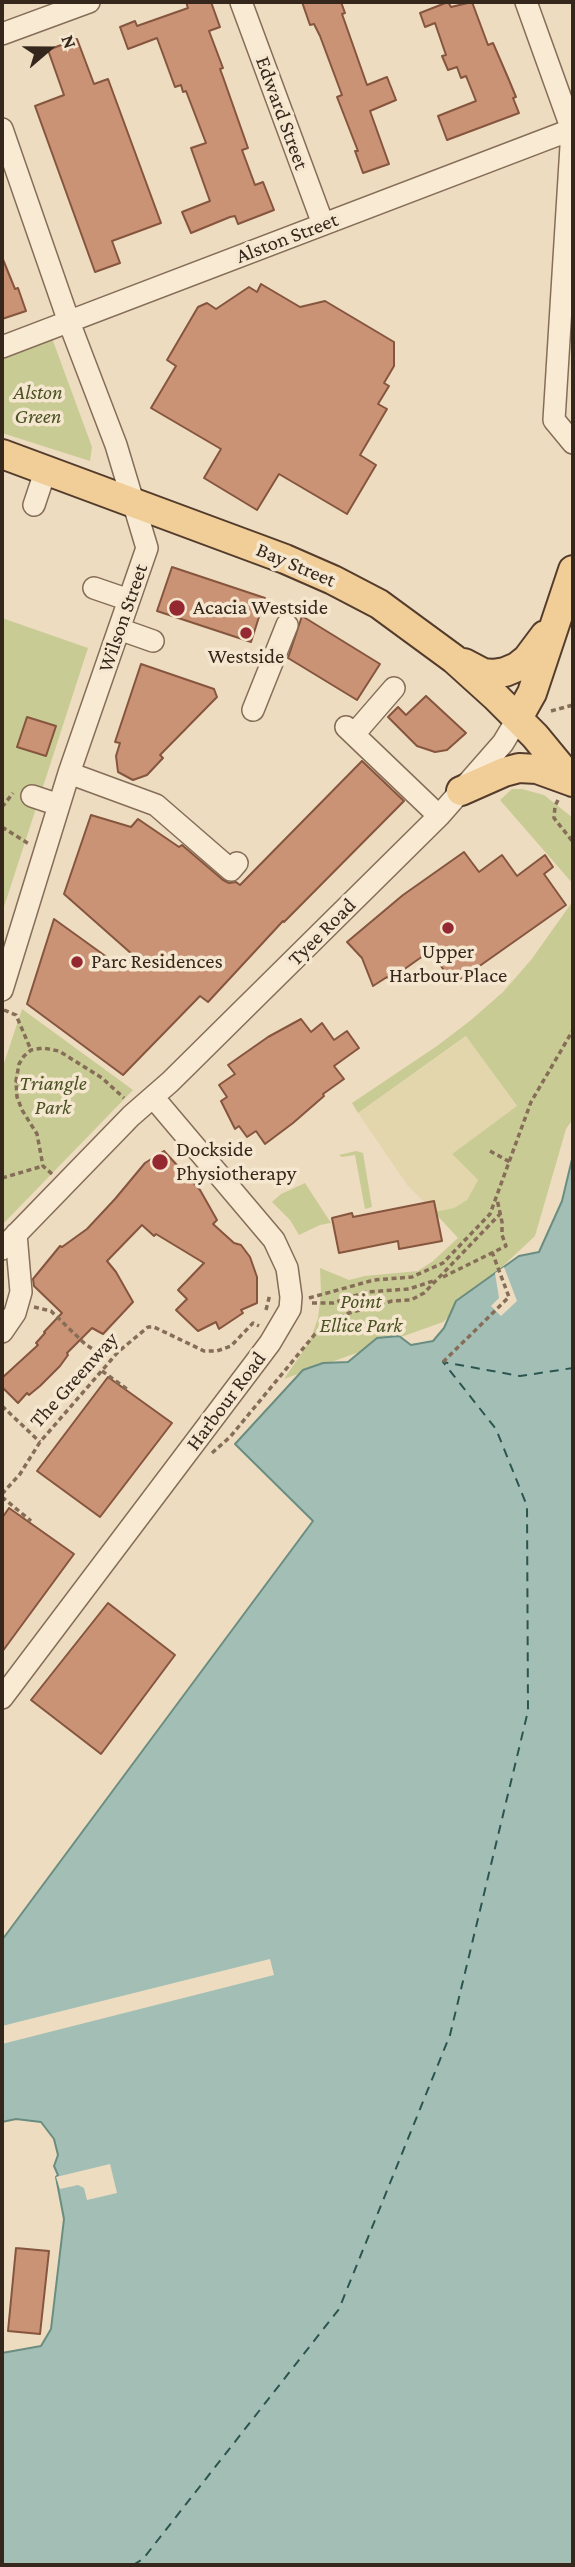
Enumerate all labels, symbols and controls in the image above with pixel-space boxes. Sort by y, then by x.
north arrow [14,14,84,84]
text: N [57,32,81,51]
street label: Edward Street [250,53,314,173]
street label: Alston Street [232,207,342,269]
park label: Alston Green [13,380,63,430]
street label: Bay Street [252,537,340,593]
street label: Wilson Street [93,560,153,676]
place label: Acacia Westside [193,595,328,621]
marker: Acacia Westside [167,598,187,618]
marker: Westside [238,625,254,641]
place label: Westside [208,644,284,670]
street label: Tyee Road [283,893,361,971]
marker: Upper Harbour Place [440,920,456,936]
place label: Upper Harbour Place [389,939,507,989]
place label: Parc Residences [91,949,223,975]
marker: Parc Residences [69,954,85,970]
park label: Triangle Park [19,1071,87,1121]
place label: Dockside Physiotherapy [176,1137,296,1187]
marker: Dockside Physiotherapy [150,1152,170,1172]
park label: Point Ellice Park [320,1289,402,1339]
street label: The Greenway [24,1327,124,1433]
street label: Harbour Road [181,1347,271,1455]

